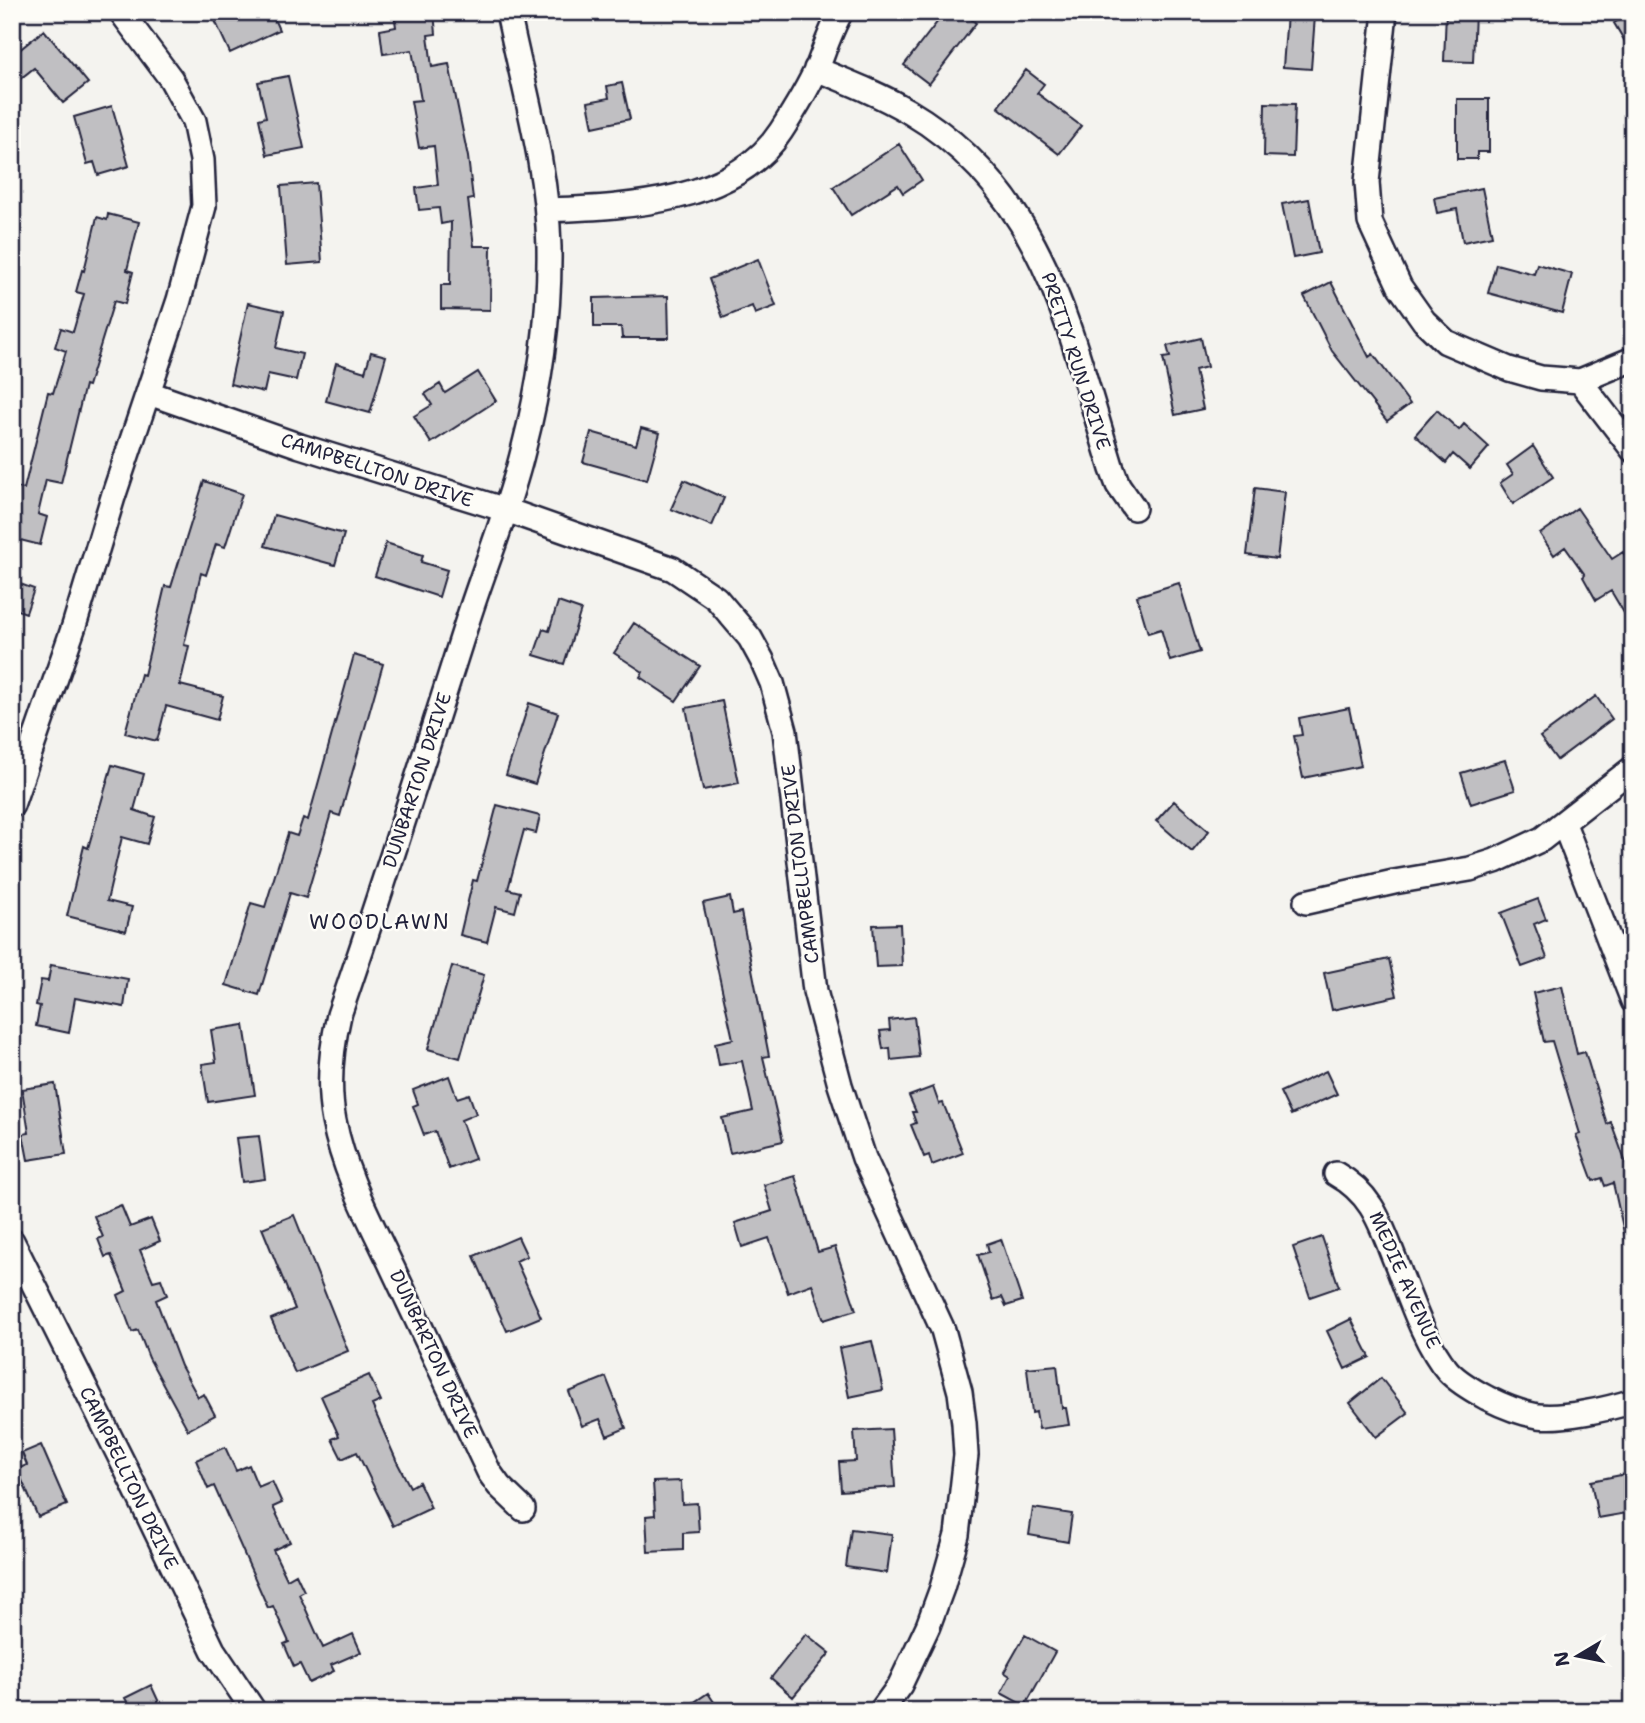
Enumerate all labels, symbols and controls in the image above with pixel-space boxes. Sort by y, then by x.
street label: PRETTY RUN DRIVE [1036,269,1116,453]
street label: CAMPBELLTON DRIVE [278,427,476,513]
street label: DUNBARTON DRIVE [377,689,457,871]
street label: CAMPBELLTON DRIVE [775,763,825,965]
district label: WOODLAWN [309,908,451,936]
street label: MEDIE AVENUE [1364,1208,1446,1353]
street label: DUNBARTON DRIVE [384,1266,484,1442]
street label: CAMPBELLTON DRIVE [74,1382,184,1574]
north arrow [1544,1622,1614,1692]
text: N [1548,1649,1575,1668]

